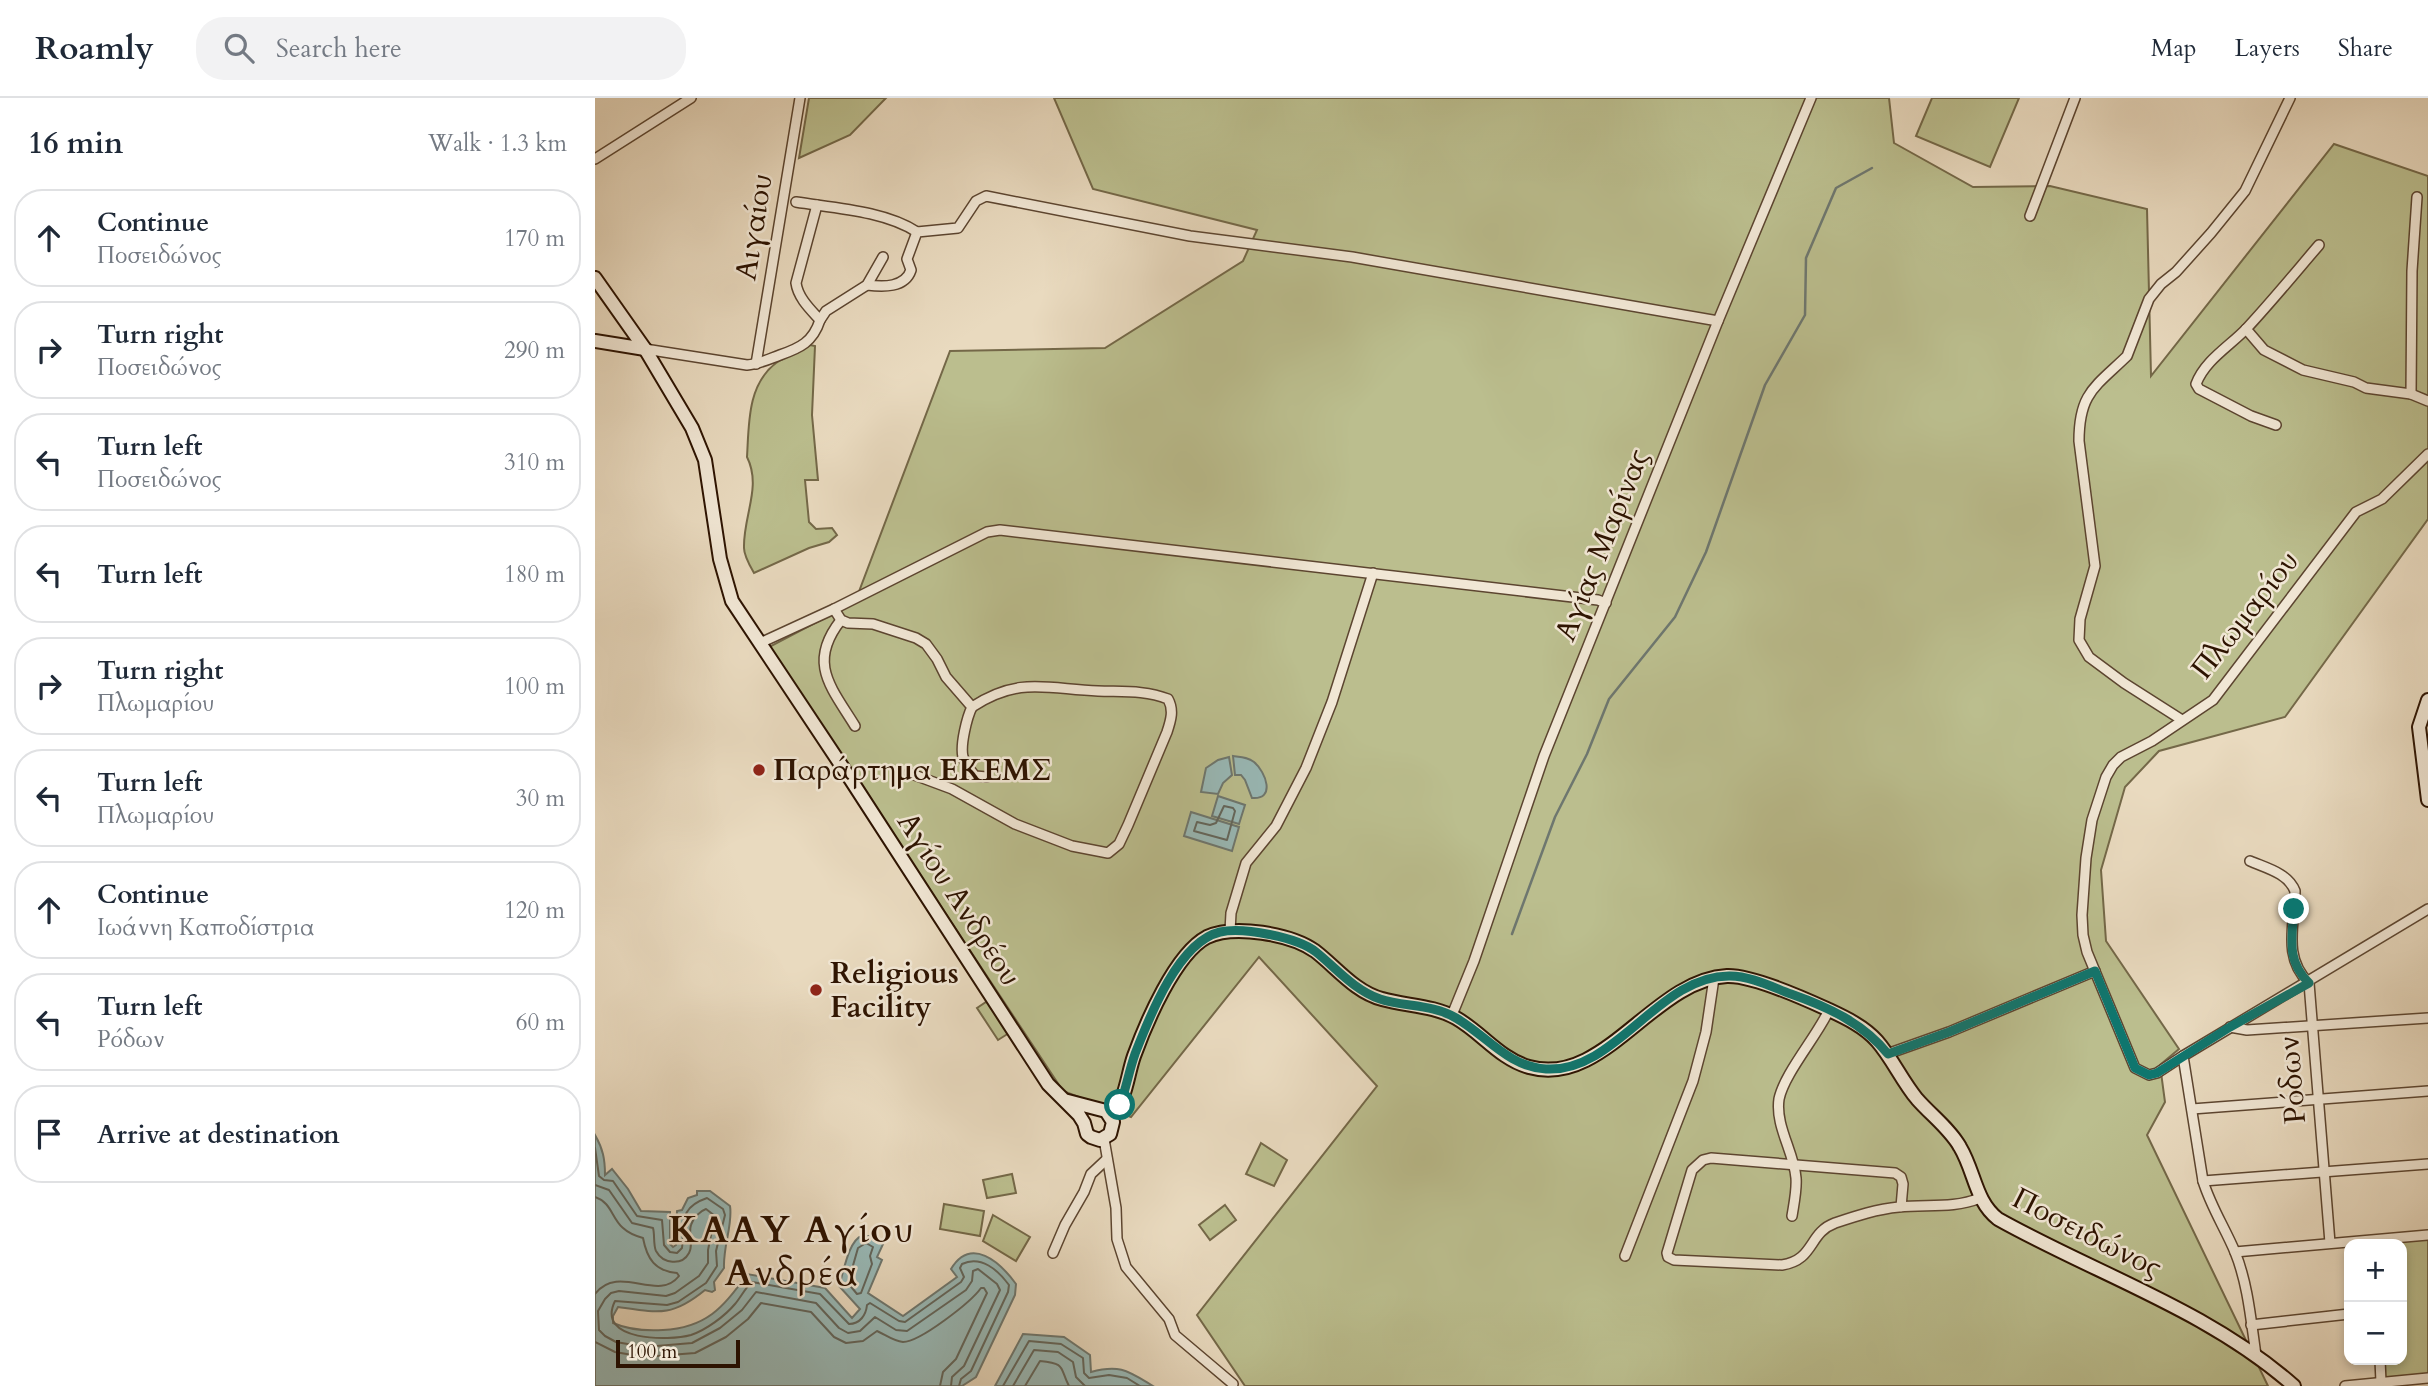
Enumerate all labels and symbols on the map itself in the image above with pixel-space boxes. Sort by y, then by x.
street label: Αιγαίου [725,171,783,283]
street label: Αγίας Μαρίνας [1545,443,1659,647]
street label: Πλωμαρίου [2182,542,2308,688]
place label: Παράρτημα ΕΚΕΜΣ [773,750,1051,791]
marker: Παράρτημα ΕΚΕΜΣ [751,762,767,778]
street label: Αγίου Ανδρέου [887,804,1031,994]
route end [2278,893,2309,924]
place label: Religious Facility [830,953,959,1028]
marker: Religious Facility [808,982,824,998]
street label: Ρόδων [2268,1034,2316,1126]
route start [1104,1089,1135,1120]
street label: Ποσειδώνος [2005,1178,2169,1288]
district label: ΚΑΑΥ Αγίου Ανδρέα [669,1205,915,1298]
scale bar [616,1337,740,1369]

